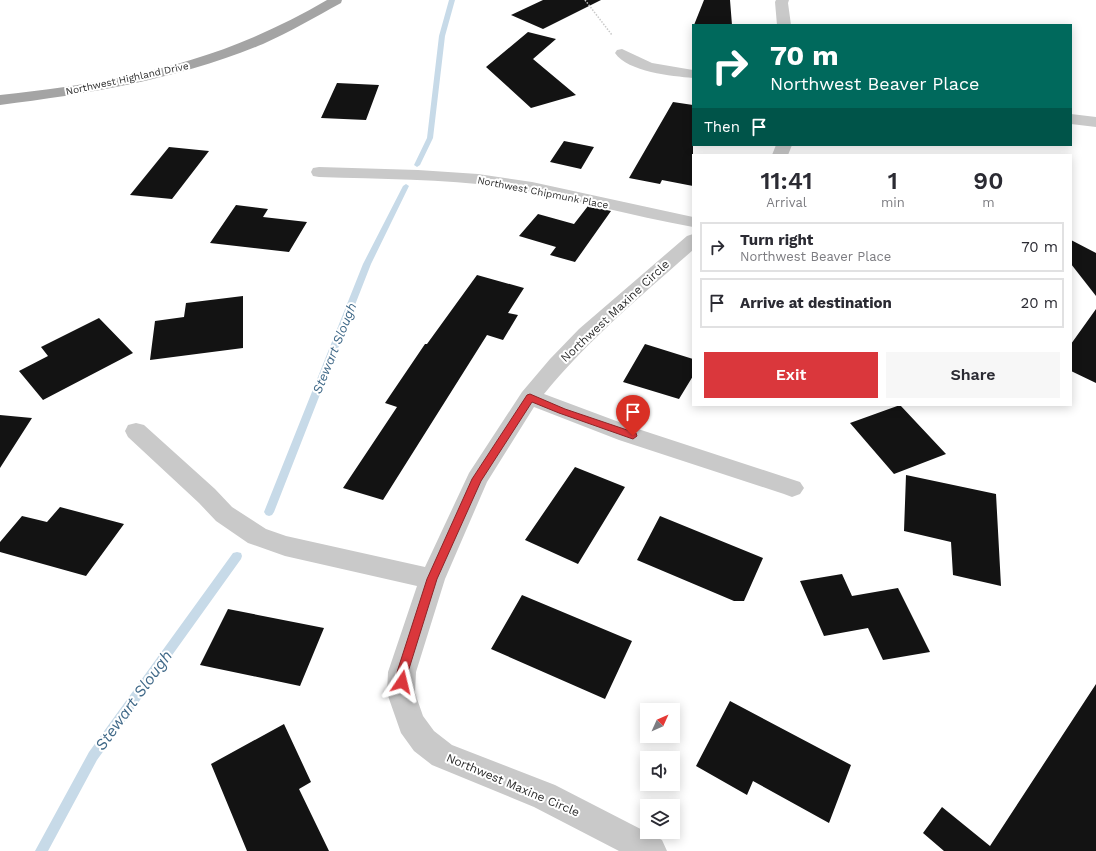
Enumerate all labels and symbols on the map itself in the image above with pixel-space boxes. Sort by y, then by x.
street label: Northwest Highland Drive [65,60,190,97]
street label: Northwest Chipmunk Place [477,174,610,211]
street label: Northwest Maxine Circle [558,257,672,365]
water label: Stewart Slough [309,300,360,396]
pin [616,395,650,436]
water label: Stewart Slough [91,647,176,754]
position arrow [381,661,423,703]
north arrow [640,703,680,743]
street label: Northwest Maxine Circle [444,751,582,819]

